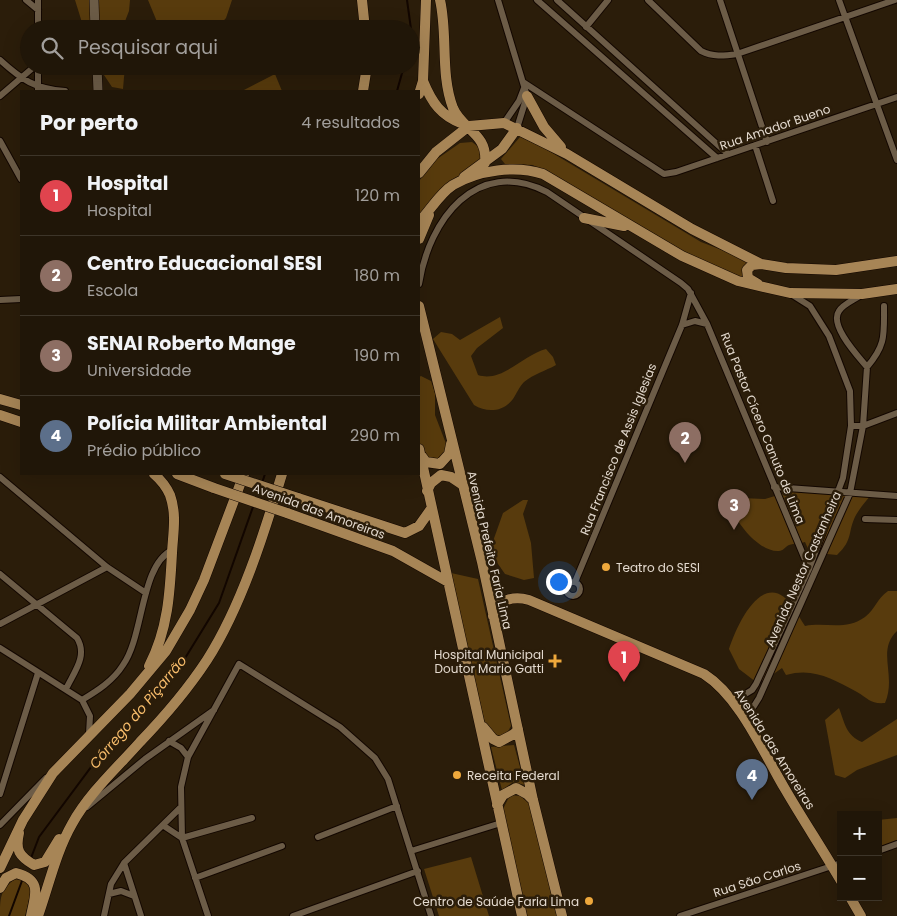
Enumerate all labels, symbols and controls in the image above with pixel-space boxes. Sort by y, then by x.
search box [20,20,420,75]
icon: search [38,34,66,62]
text: Pesquisar aqui [78,34,218,61]
street label: Rua Amador Bueno [717,100,833,154]
text: Por perto [40,108,138,137]
text: 4 resultados [301,111,400,134]
text: Hospital [87,170,168,197]
text: 1 [53,184,59,207]
text: 120 m [355,184,400,207]
text: Hospital [87,199,152,222]
text: Centro Educacional SESI [87,250,322,277]
text: 2 [51,264,61,287]
text: 180 m [354,264,400,287]
text: Escola [87,279,138,302]
text: SENAI Roberto Mange [87,330,296,357]
street label: Rua Pastor Cícero Canuto de Lima [717,330,809,526]
text: 3 [51,344,61,367]
text: 190 m [354,344,400,367]
text: Universidade [87,359,192,382]
street label: Rua Francisco de Assis Iglesias [576,360,660,538]
text: Polícia Militar Ambiental [87,410,327,437]
pin: 2 [669,422,701,463]
text: 4 [51,424,61,447]
text: 290 m [350,424,400,447]
text: Prédio público [87,439,201,462]
street label: Avenida Prefeito Faria Lima [463,469,517,631]
street label: Avenida das Amoreiras [250,479,388,543]
pin: 3 [718,489,750,530]
street label: Avenida Nestor Castanheira [761,489,845,649]
place label: Teatro do SESI [616,559,700,576]
marker: Teatro do SESI [600,561,612,573]
your location [546,569,572,595]
pin: 1 [608,641,640,682]
place label: Hospital Municipal Doutor Mario Gatti [434,646,544,677]
water label: Córrego do Piçarrão [85,651,191,773]
marker: Hospital Municipal Doutor Mario Gatti [548,654,562,668]
street label: Avenida das Amoreiras [731,685,819,813]
pin: 4 [736,759,768,800]
place label: Receita Federal [467,767,560,784]
marker: Receita Federal [451,769,463,781]
map controls [837,811,882,901]
button: + [837,811,882,856]
button: − [837,856,882,901]
street label: Rua São Carlos [711,857,803,901]
place label: Centro de Saúde Faria Lima [413,893,579,910]
marker: Centro de Saúde Faria Lima [583,895,595,907]

